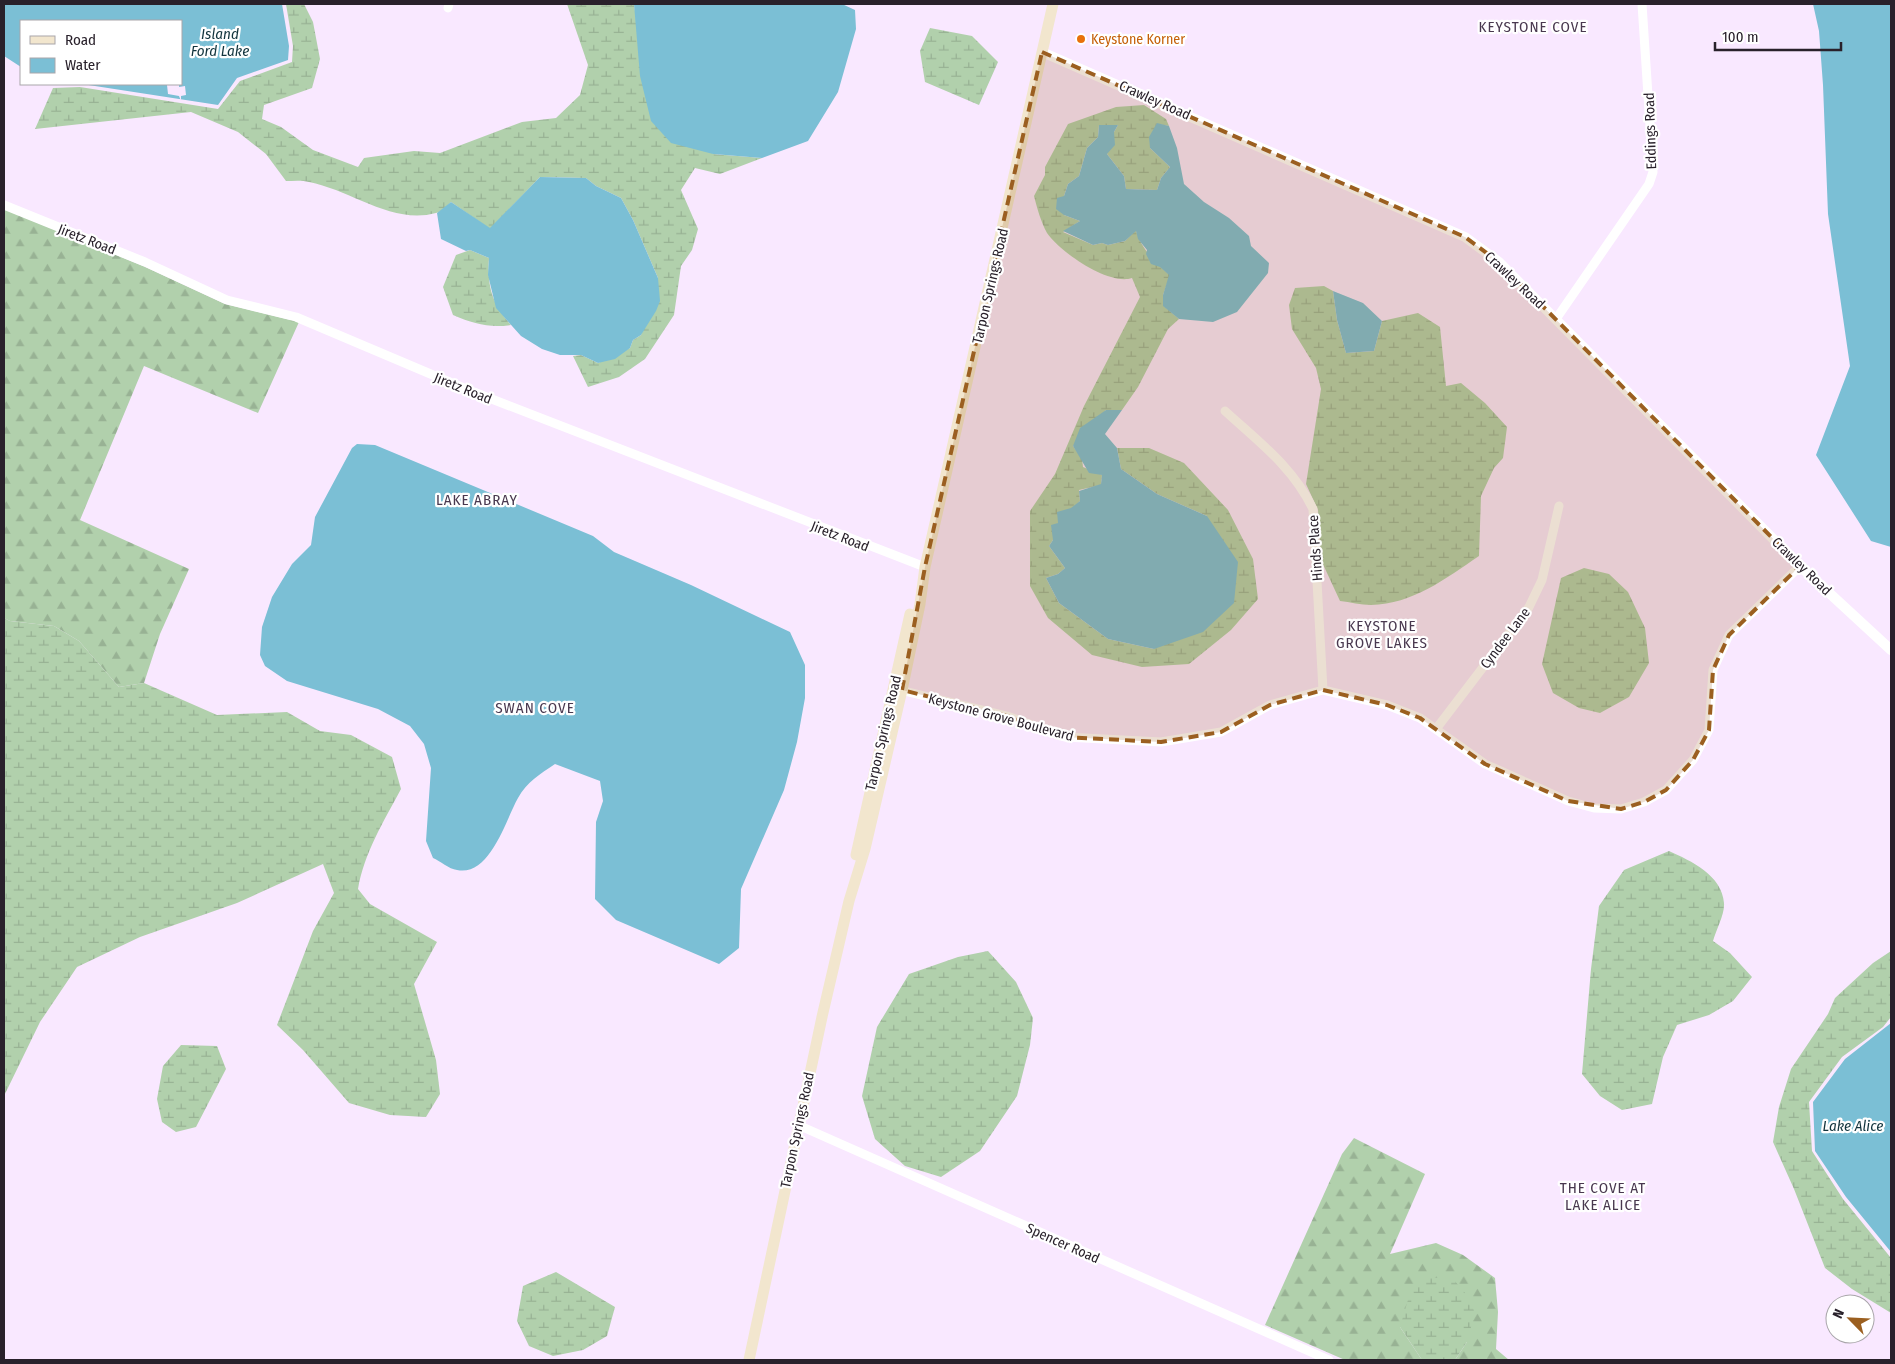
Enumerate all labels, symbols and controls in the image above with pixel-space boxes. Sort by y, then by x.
district label: KEYSTONE COVE [1478,18,1588,36]
legend [20,20,182,85]
scale bar [1715,20,1841,52]
water label: Island Ford Lake [191,25,249,60]
text: 100 m [1722,28,1759,46]
text: Road [65,31,96,49]
place label: Keystone Korner [1091,31,1185,48]
marker: Keystone Korner [1075,33,1087,45]
text: Water [65,56,101,74]
street label: Crawley Road [1116,77,1193,124]
street label: Eddings Road [1641,92,1660,170]
street label: Jiretz Road [55,221,118,258]
street label: Tarpon Springs Road [969,227,1012,345]
street label: Crawley Road [1481,248,1548,313]
street label: Jiretz Road [431,369,494,408]
district label: LAKE ABRAY [436,491,518,509]
street label: Hinds Place [1305,514,1326,582]
street label: Jiretz Road [808,518,871,555]
street label: Crawley Road [1768,534,1835,599]
street label: Cyndee Lane [1477,604,1534,672]
district label: KEYSTONE GROVE LAKES [1336,617,1428,652]
street label: Tarpon Springs Road [862,674,905,792]
street label: Keystone Grove Boulevard [926,690,1075,745]
district label: SWAN COVE [495,699,575,717]
street label: Tarpon Springs Road [777,1071,818,1190]
water label: Lake Alice [1823,1117,1883,1135]
district label: THE COVE AT LAKE ALICE [1560,1179,1646,1214]
street label: Spencer Road [1023,1220,1102,1267]
north arrow [1825,1294,1875,1344]
text: N [1829,1307,1848,1321]

